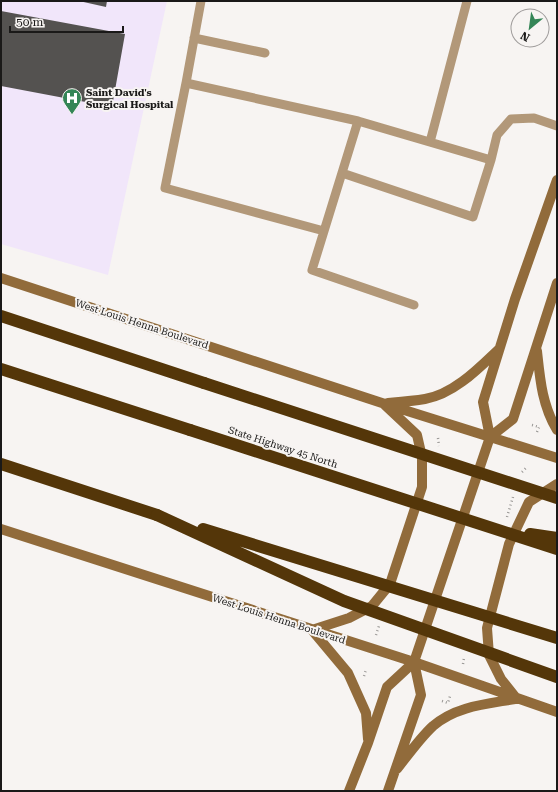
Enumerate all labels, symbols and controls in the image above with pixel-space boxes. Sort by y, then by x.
scale bar [10,8,123,34]
north arrow [510,8,550,48]
text: 50 m [16,15,43,29]
text: N [518,28,532,44]
hospital icon: Saint David's Surgical Hospital [61,87,83,115]
place label: Saint David's Surgical Hospital [86,87,174,110]
street label: West Louis Henna Boulevard [74,297,210,351]
street label: State Highway 45 North [227,424,340,470]
street label: West Louis Henna Boulevard [211,592,347,646]

